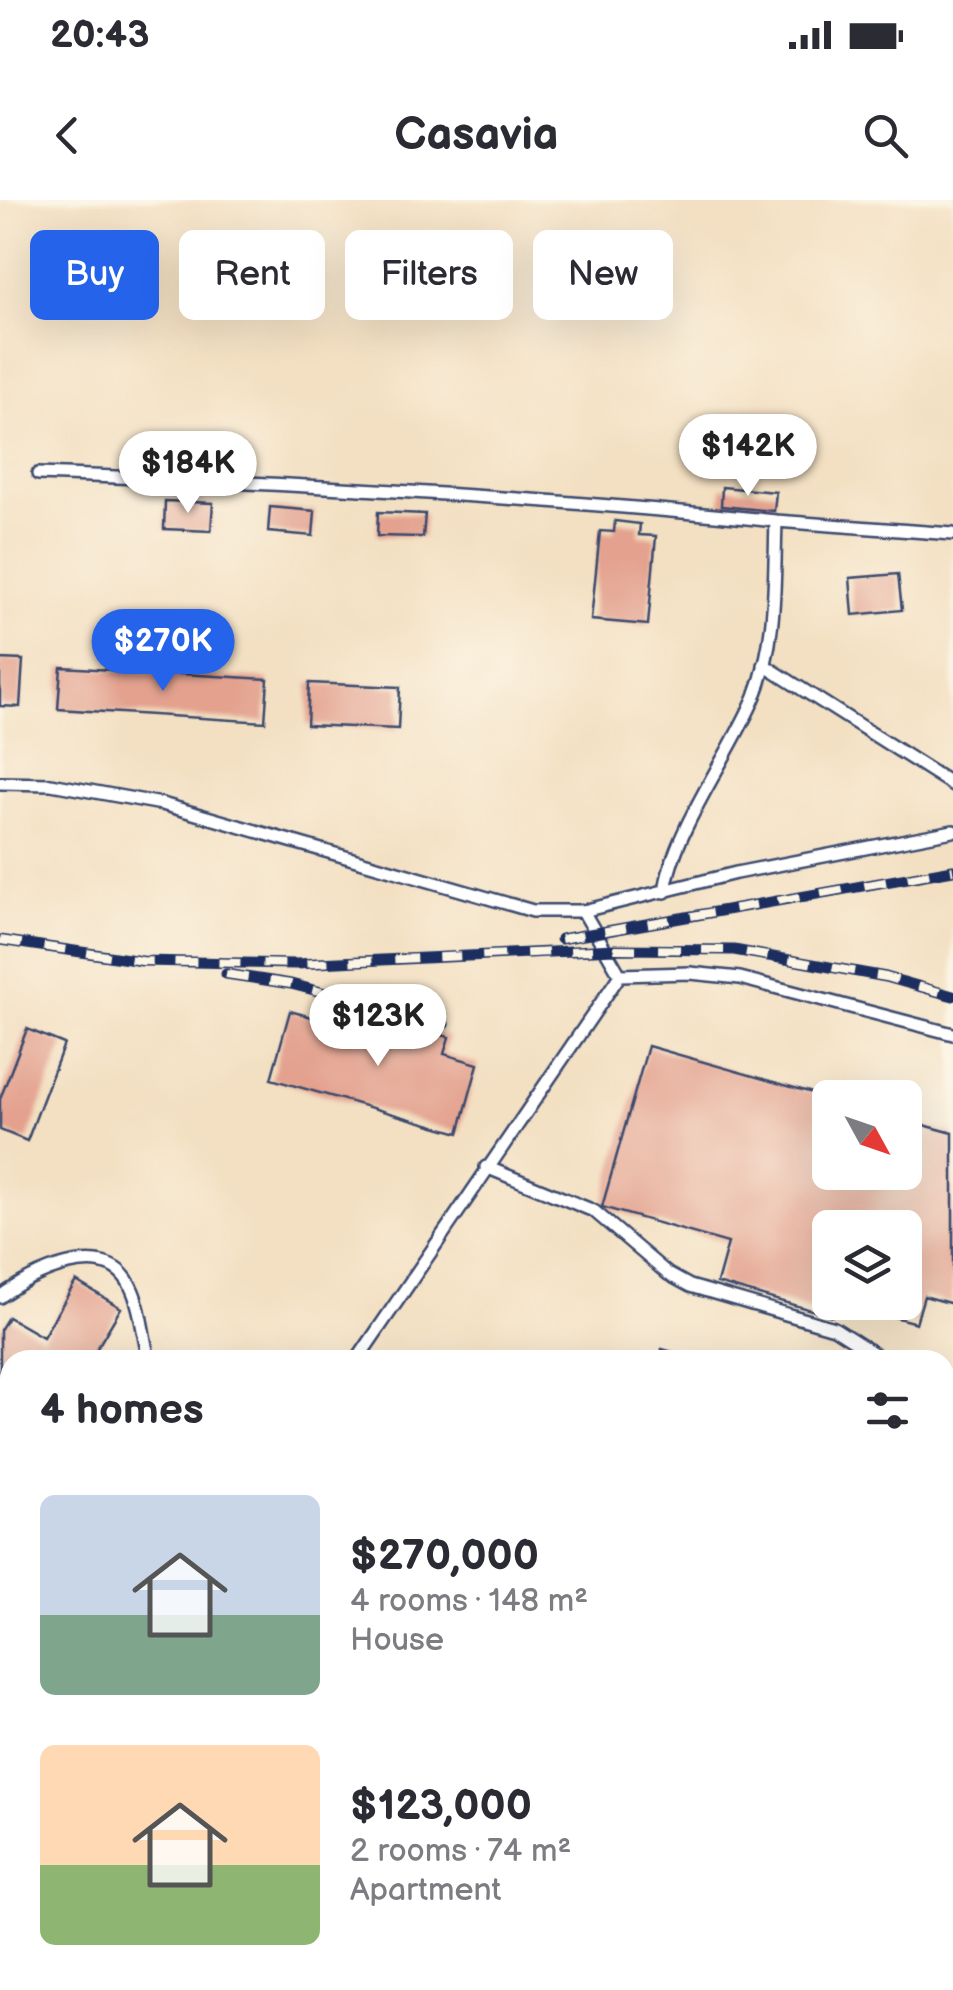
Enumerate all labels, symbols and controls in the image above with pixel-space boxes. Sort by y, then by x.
text: 20:43 [50,13,149,58]
icon: back [40,108,95,163]
text: Casavia [395,108,558,163]
icon: search [858,108,913,163]
chip: Buy [30,230,159,320]
chip: Rent [179,230,325,320]
chip: Filters [345,230,513,320]
chip: New [533,230,673,320]
pin: $142K [678,414,818,499]
text: $142K [701,427,795,466]
pin: $184K [118,431,258,516]
text: $184K [141,444,235,483]
pin: $270K [93,609,233,694]
text: $270K [114,622,212,661]
pin: $123K [308,984,448,1069]
text: $123K [331,997,425,1036]
north arrow [812,1080,922,1190]
map controls [812,1080,922,1320]
button: layers [812,1210,922,1320]
icon: filters [860,1383,915,1438]
text: 4 homes [40,1385,204,1436]
text: $270,000 [350,1531,539,1582]
icon: home [120,1535,240,1655]
text: 4 rooms · 148 m² [350,1582,588,1621]
text: House [350,1621,444,1660]
text: $123,000 [350,1781,532,1832]
icon: home [120,1785,240,1905]
text: 2 rooms · 74 m² [350,1832,571,1871]
text: Apartment [350,1871,501,1910]

